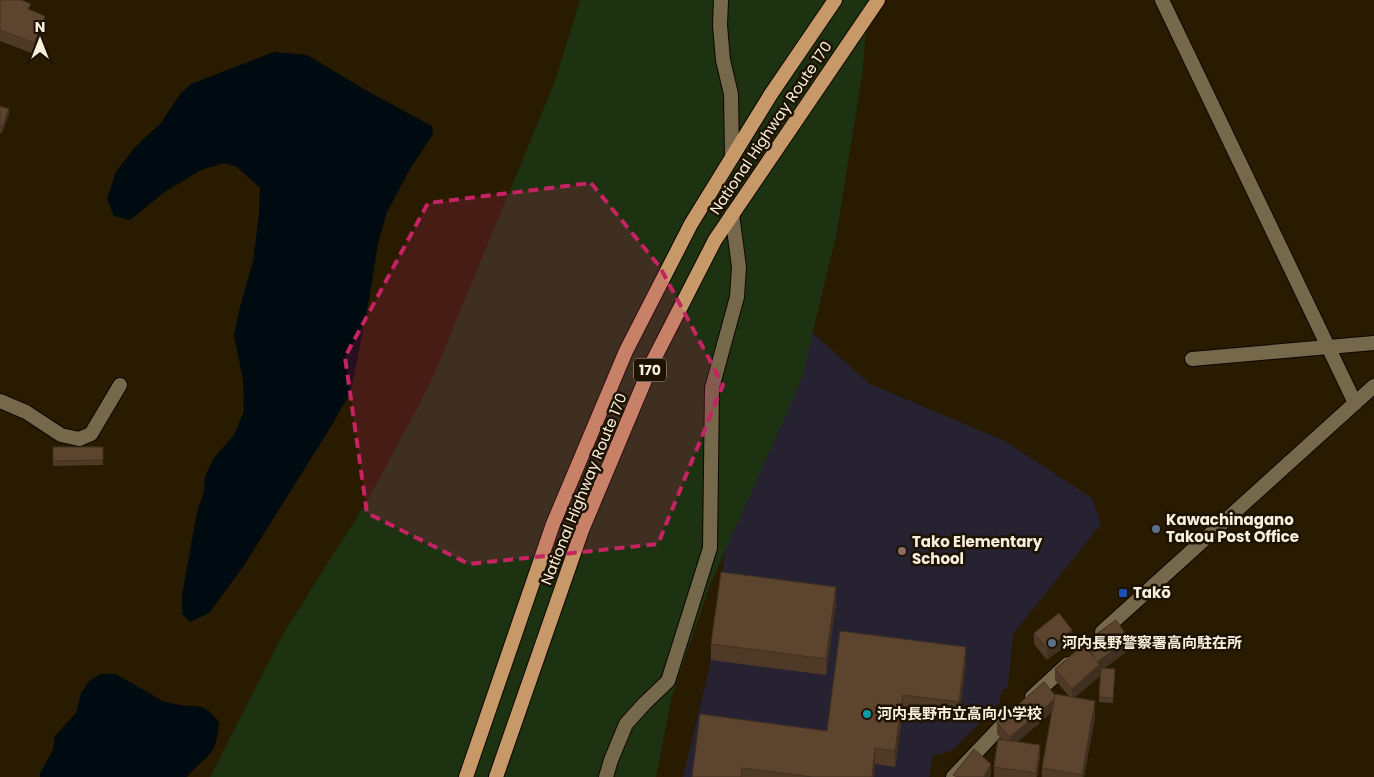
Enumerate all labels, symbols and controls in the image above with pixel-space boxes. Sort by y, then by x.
north arrow [15,15,65,65]
text: N [35,17,45,37]
street label: National Highway Route 170 [705,37,837,219]
road number: 170 [634,358,666,382]
street label: National Highway Route 170 [535,390,632,588]
place label: Kawachinagano Takou Post Office [1166,509,1299,547]
marker: Kawachinagano Takou Post Office [1150,523,1162,535]
place label: Tako Elementary School [912,531,1043,569]
marker: Tako Elementary School [896,545,908,557]
place label: Takō [1133,582,1171,603]
marker: Takō [1117,587,1129,599]
place label: 河内長野警察署高向駐在所 [1062,632,1242,653]
marker: 河内長野警察署高向駐在所 [1046,637,1058,649]
place label: 河内長野市立高向小学校 [877,703,1042,724]
marker: 河内長野市立高向小学校 [861,708,873,720]

